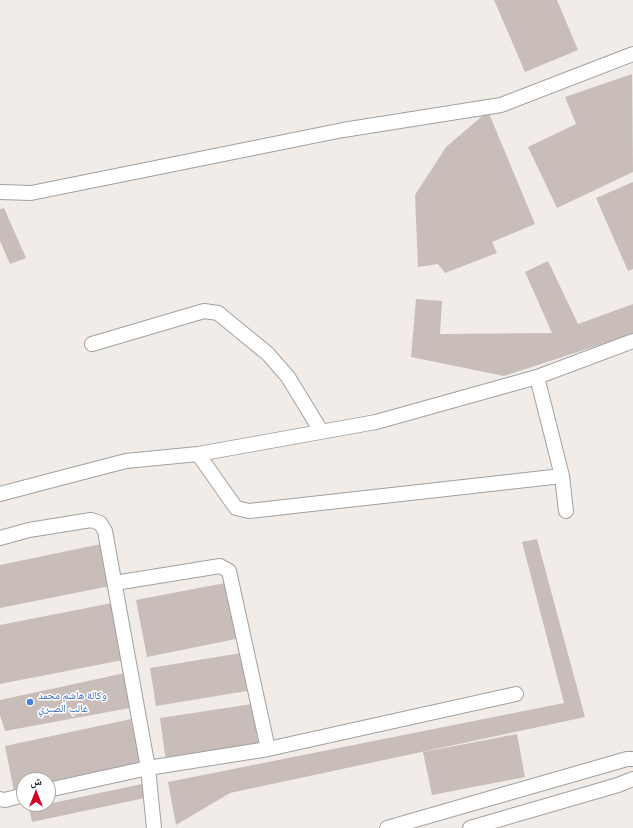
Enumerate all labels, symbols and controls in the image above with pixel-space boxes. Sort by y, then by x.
place label: وكالة هاشم محمد غالب الصبري [38,689,107,715]
marker: وكالة هاشم محمد غالب الصبري [25,697,35,707]
north arrow [16,772,56,812]
text: ش [30,774,42,787]

